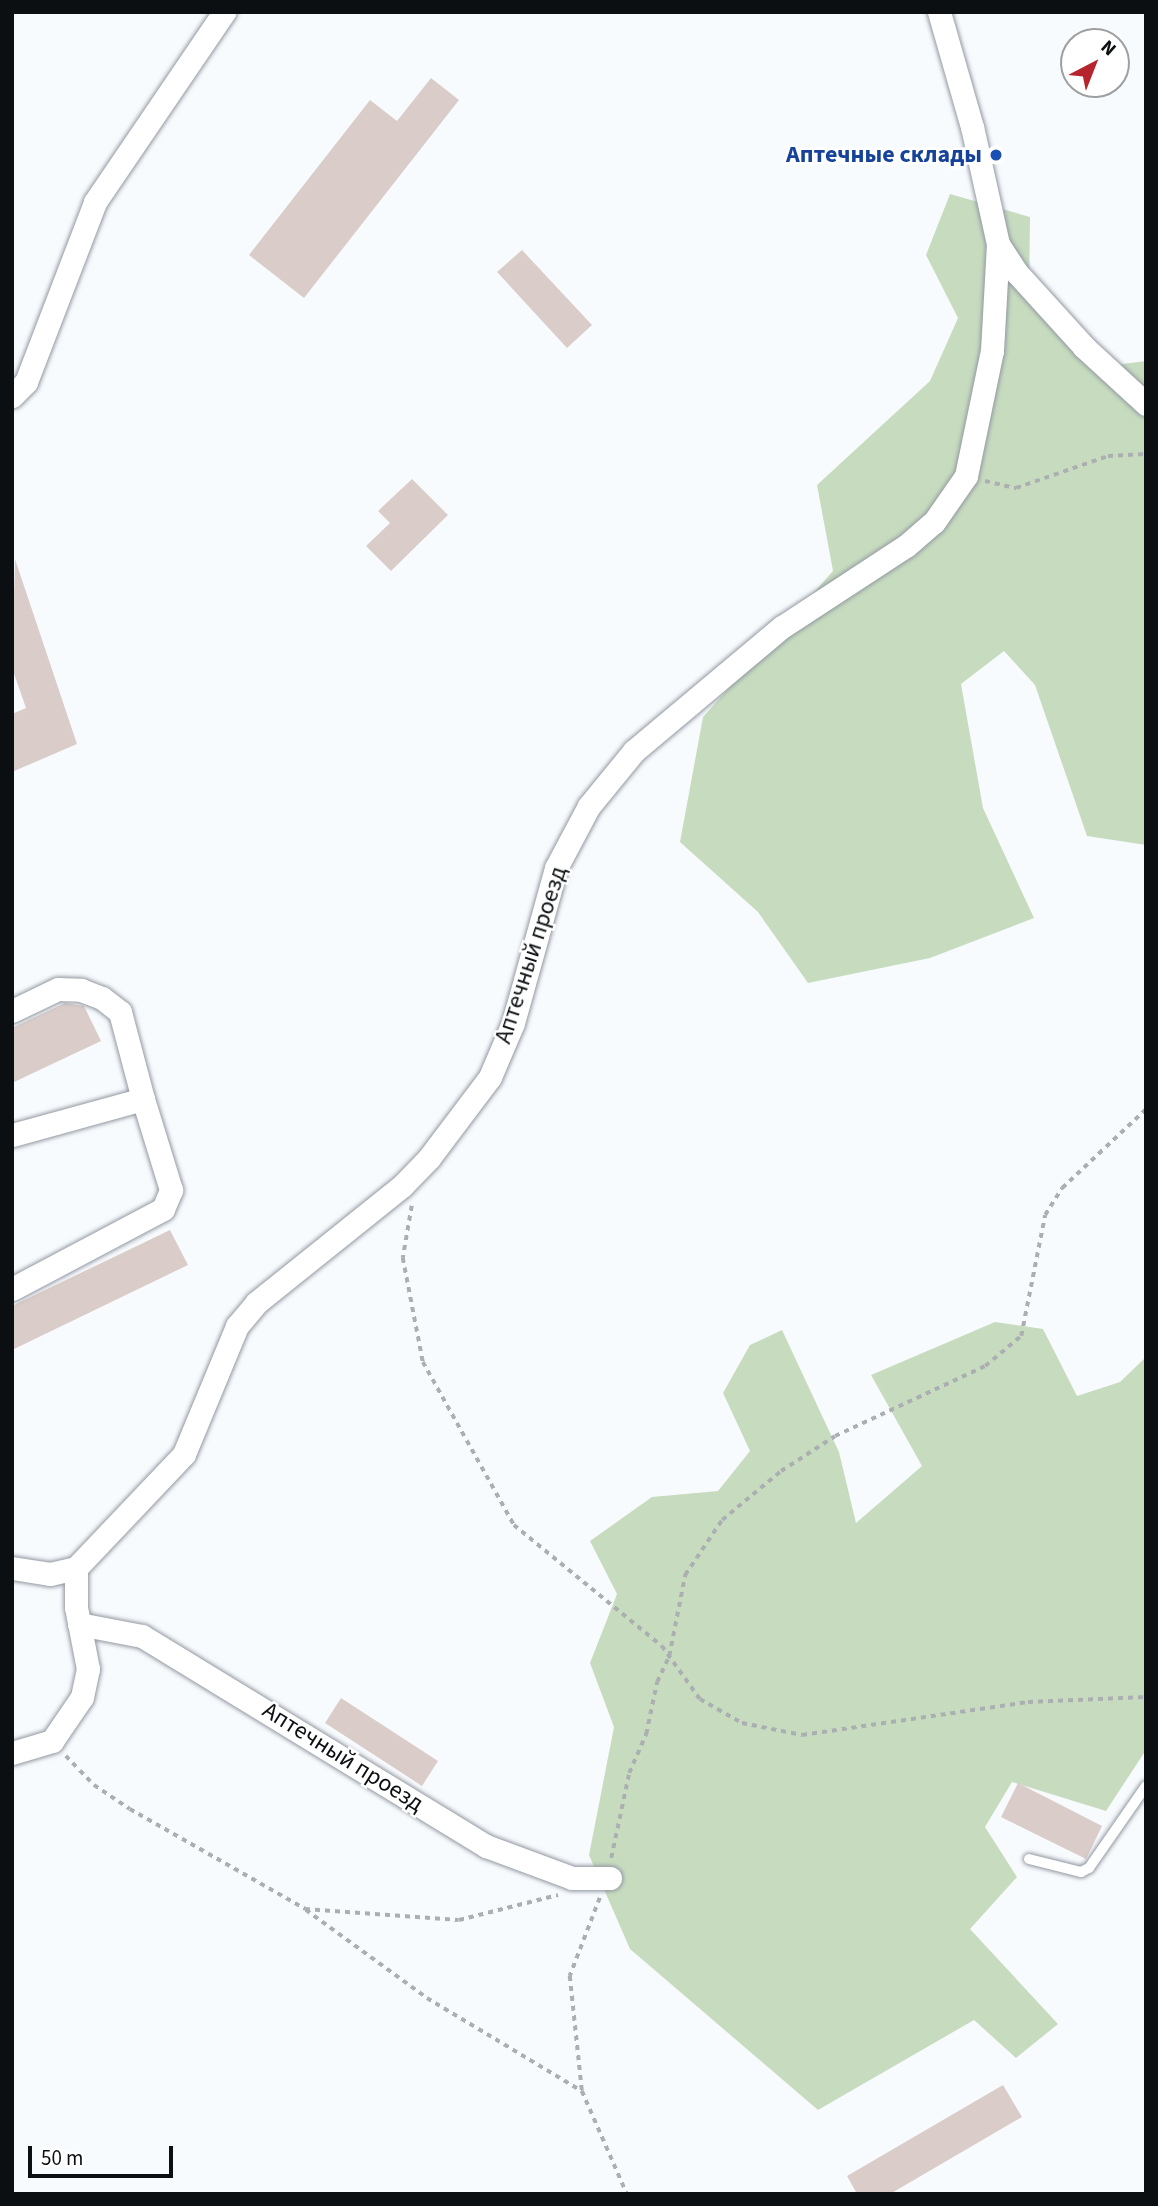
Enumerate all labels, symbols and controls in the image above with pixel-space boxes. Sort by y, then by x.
north arrow [1060,28,1130,98]
text: N [1094,34,1122,63]
place label: Аптечные склады [786,141,982,169]
marker: Аптечные склады [988,147,1004,163]
street label: Аптечный проезд [489,863,573,1047]
street label: Аптечный проезд [257,1696,429,1818]
scale bar [32,2132,177,2176]
text: 50 m [41,2143,83,2173]

